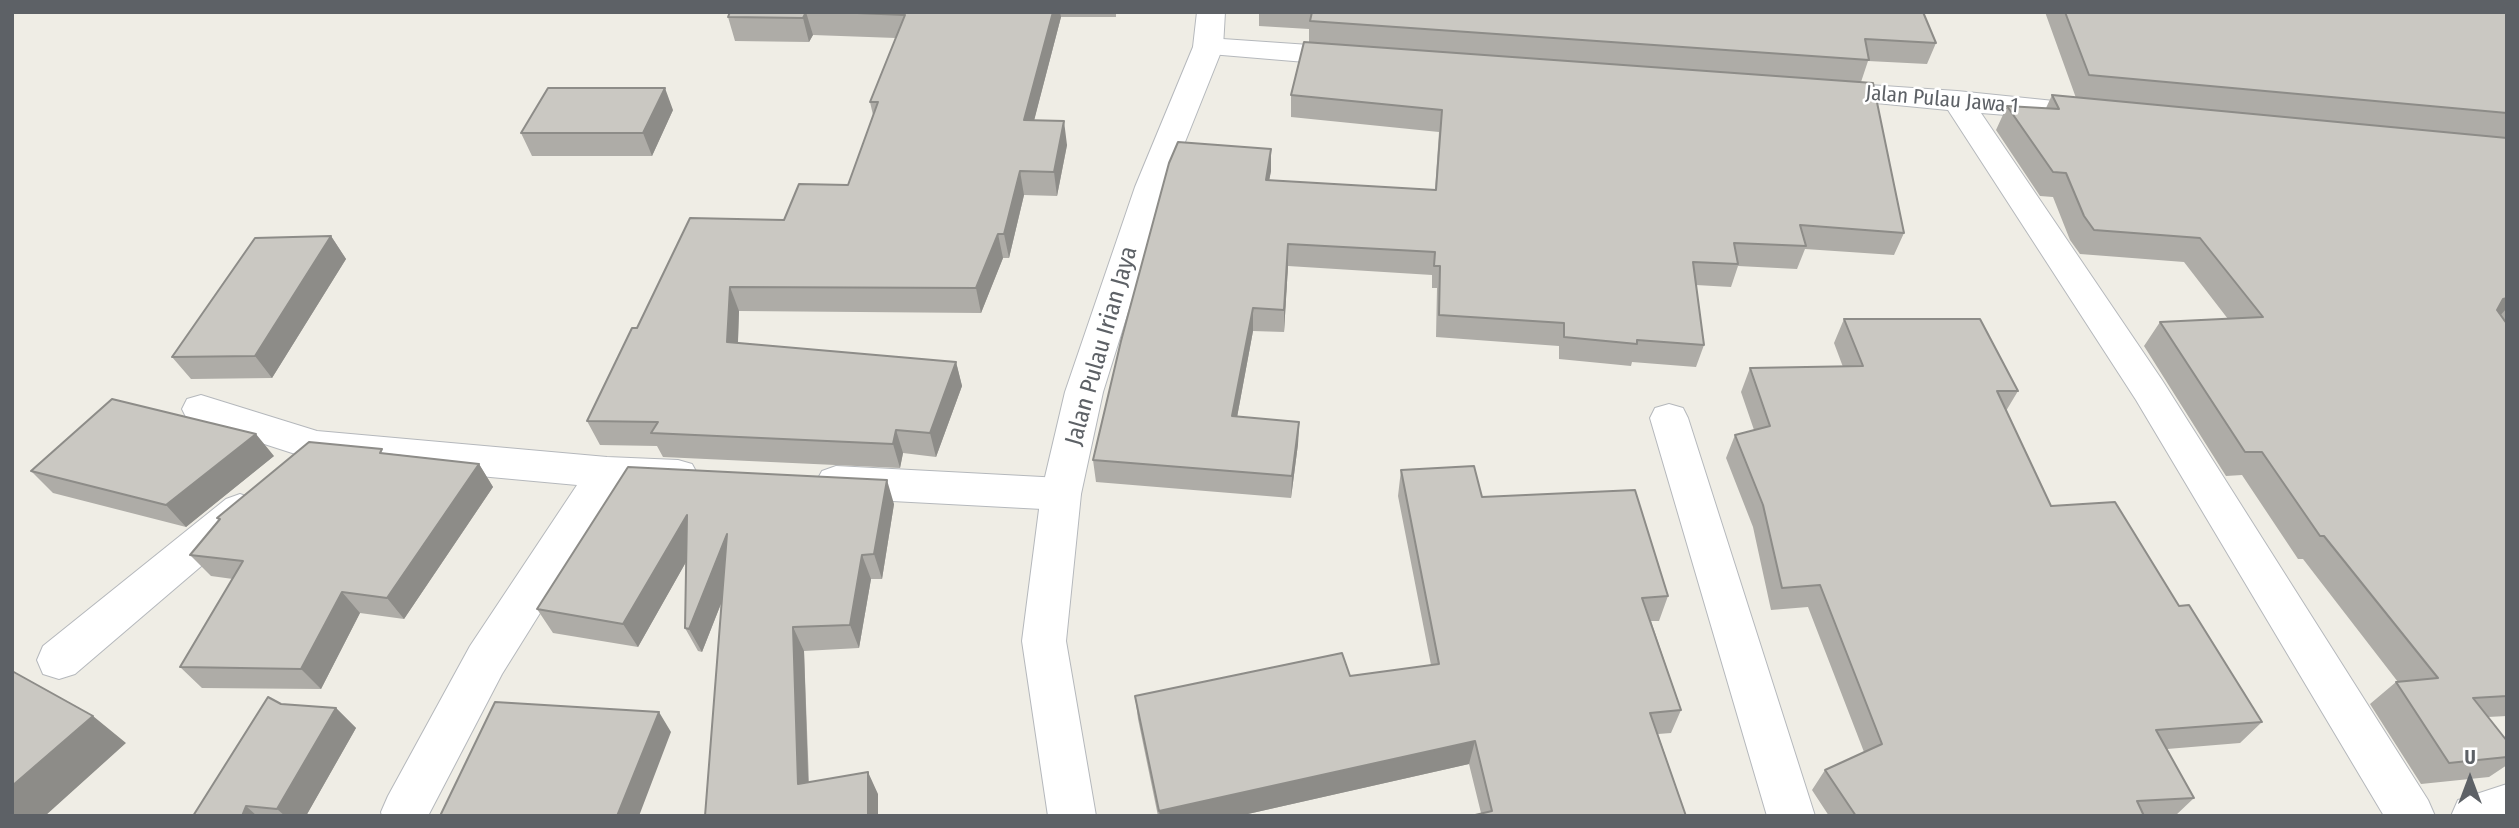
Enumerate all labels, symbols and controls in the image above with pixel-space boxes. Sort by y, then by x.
street label: Jalan Pulau Jawa 1 [1864,81,2020,119]
street label: Jalan Pulau Irian Jaya [1060,243,1144,449]
north arrow [2435,744,2505,814]
text: U [2464,746,2476,769]

